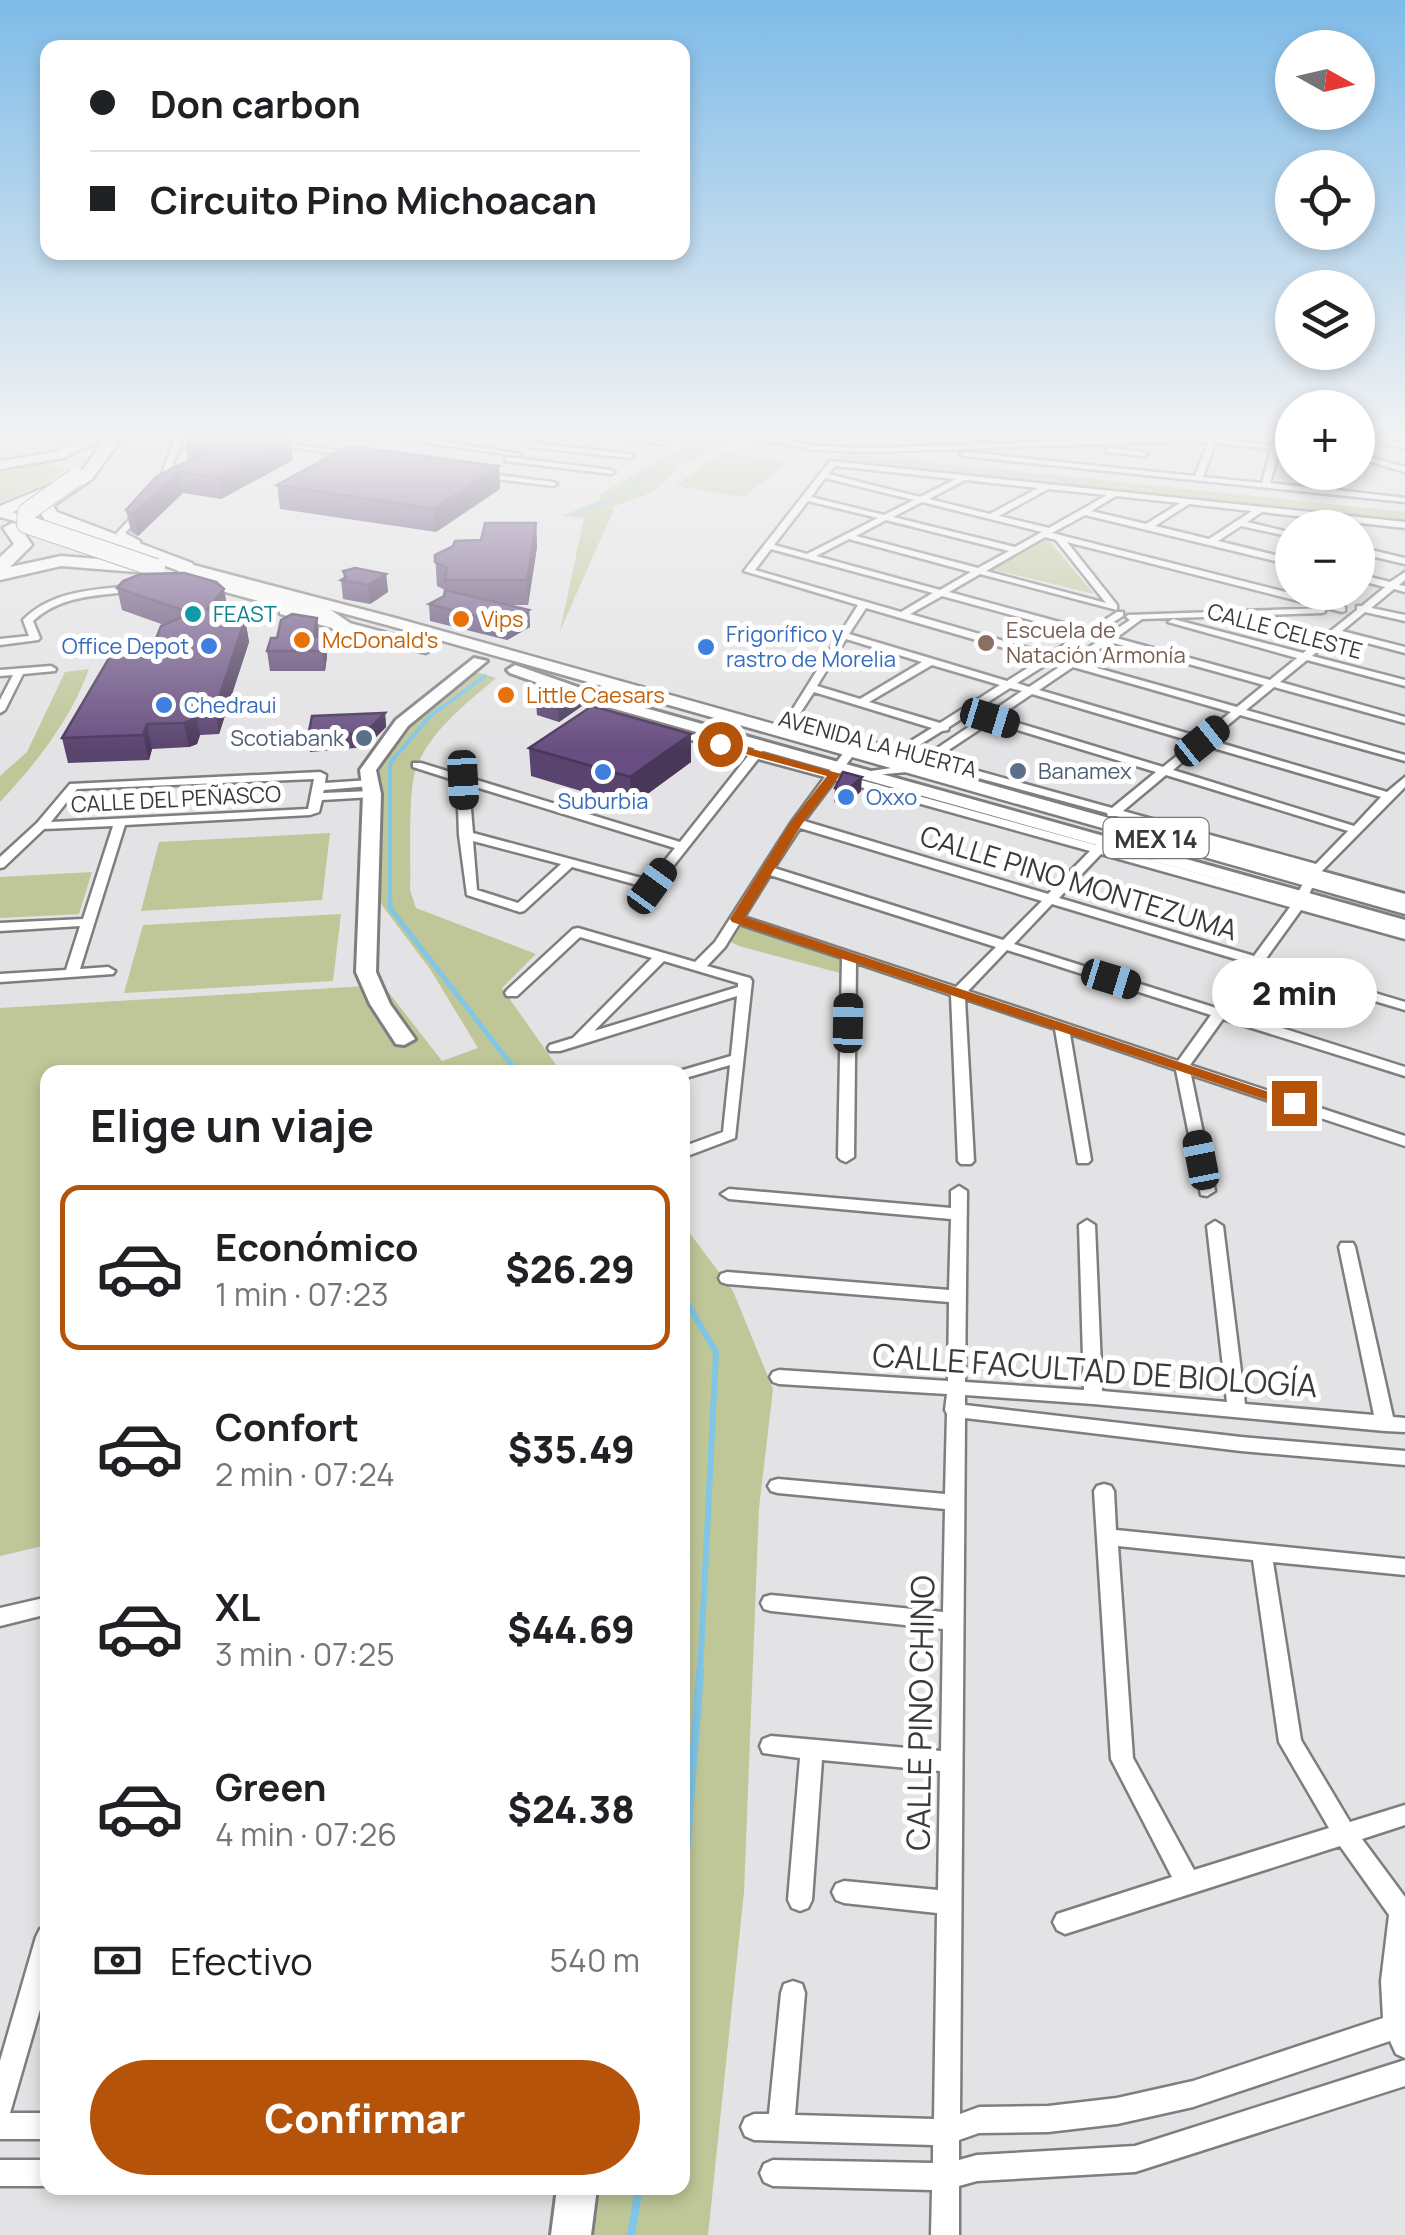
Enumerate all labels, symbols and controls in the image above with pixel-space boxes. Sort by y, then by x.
north arrow [1275,30,1375,130]
map controls [1275,30,1375,610]
text: Don carbon [150,77,361,129]
button: locate [1275,150,1375,250]
text: Circuito Pino Michoacan [150,173,597,225]
button: layers [1275,270,1375,370]
button: + [1275,390,1375,490]
button: − [1275,510,1375,610]
street label: CALLE CELESTE [1204,596,1366,666]
place label: FEAST [213,599,277,629]
marker: FEAST [182,603,204,625]
place label: Vips [481,604,523,634]
marker: Vips [450,608,472,630]
place label: Escuela de Natación Armonía [1006,615,1186,670]
place label: Frigorífico y rastro de Morelia [726,619,896,674]
place label: McDonald's [322,625,438,655]
marker: McDonald's [291,629,313,651]
place label: Office Depot [62,631,189,661]
marker: Escuela de Natación Armonía [975,632,997,654]
marker: Office Depot [198,635,220,657]
marker: Frigorífico y rastro de Morelia [695,636,717,658]
place label: Little Caesars [526,680,665,710]
marker: Little Caesars [495,684,517,706]
place label: Chedraui [184,690,277,720]
marker: Chedraui [153,694,175,716]
car [957,695,1023,741]
street label: AVENIDA LA HUERTA [776,703,981,785]
car [1169,710,1235,772]
route start [698,722,743,767]
place label: Scotiabank [230,723,345,753]
marker: Scotiabank [353,727,375,749]
car [446,749,480,811]
place label: Banamex [1038,756,1132,786]
marker: Banamex [1007,760,1029,782]
marker: Suburbia [592,761,614,783]
street label: CALLE DEL PEÑASCO [70,779,282,819]
place label: Oxxo [866,782,917,812]
place label: Suburbia [557,786,649,816]
marker: Oxxo [835,786,857,808]
street label: CALLE PINO MONTEZUMA [916,816,1242,948]
road number: MEX 14 [1104,818,1208,858]
car [622,853,682,919]
car [1078,956,1144,1002]
callout: 2 min [1212,958,1376,1028]
text: 2 min [1252,971,1337,1015]
car [832,993,864,1053]
route end [1272,1081,1317,1126]
text: Elige un viaje [90,1094,374,1156]
car [1181,1128,1221,1192]
text: Económico [215,1220,419,1272]
icon: car [95,1223,185,1313]
text: $26.29 [505,1242,635,1294]
text: 1 min · 07:23 [215,1272,389,1316]
street label: CALLE FACULTAD DE BIOLOGÍA [871,1333,1319,1407]
text: Confort [215,1400,359,1452]
icon: car [95,1403,185,1493]
text: $35.49 [508,1422,635,1474]
text: 2 min · 07:24 [215,1452,395,1496]
street label: CALLE PINO CHINO [896,1575,944,1851]
text: XL [215,1580,260,1632]
icon: car [95,1583,185,1673]
text: $44.69 [507,1602,635,1654]
text: 3 min · 07:25 [215,1632,395,1676]
text: Green [215,1760,327,1812]
icon: car [95,1763,185,1853]
text: $24.38 [508,1782,635,1834]
text: 4 min · 07:26 [215,1812,397,1856]
icon: cash [90,1933,145,1988]
text: Efectivo [170,1934,313,1986]
text: 540 m [550,1938,640,1982]
button: Confirmar [90,2060,640,2175]

